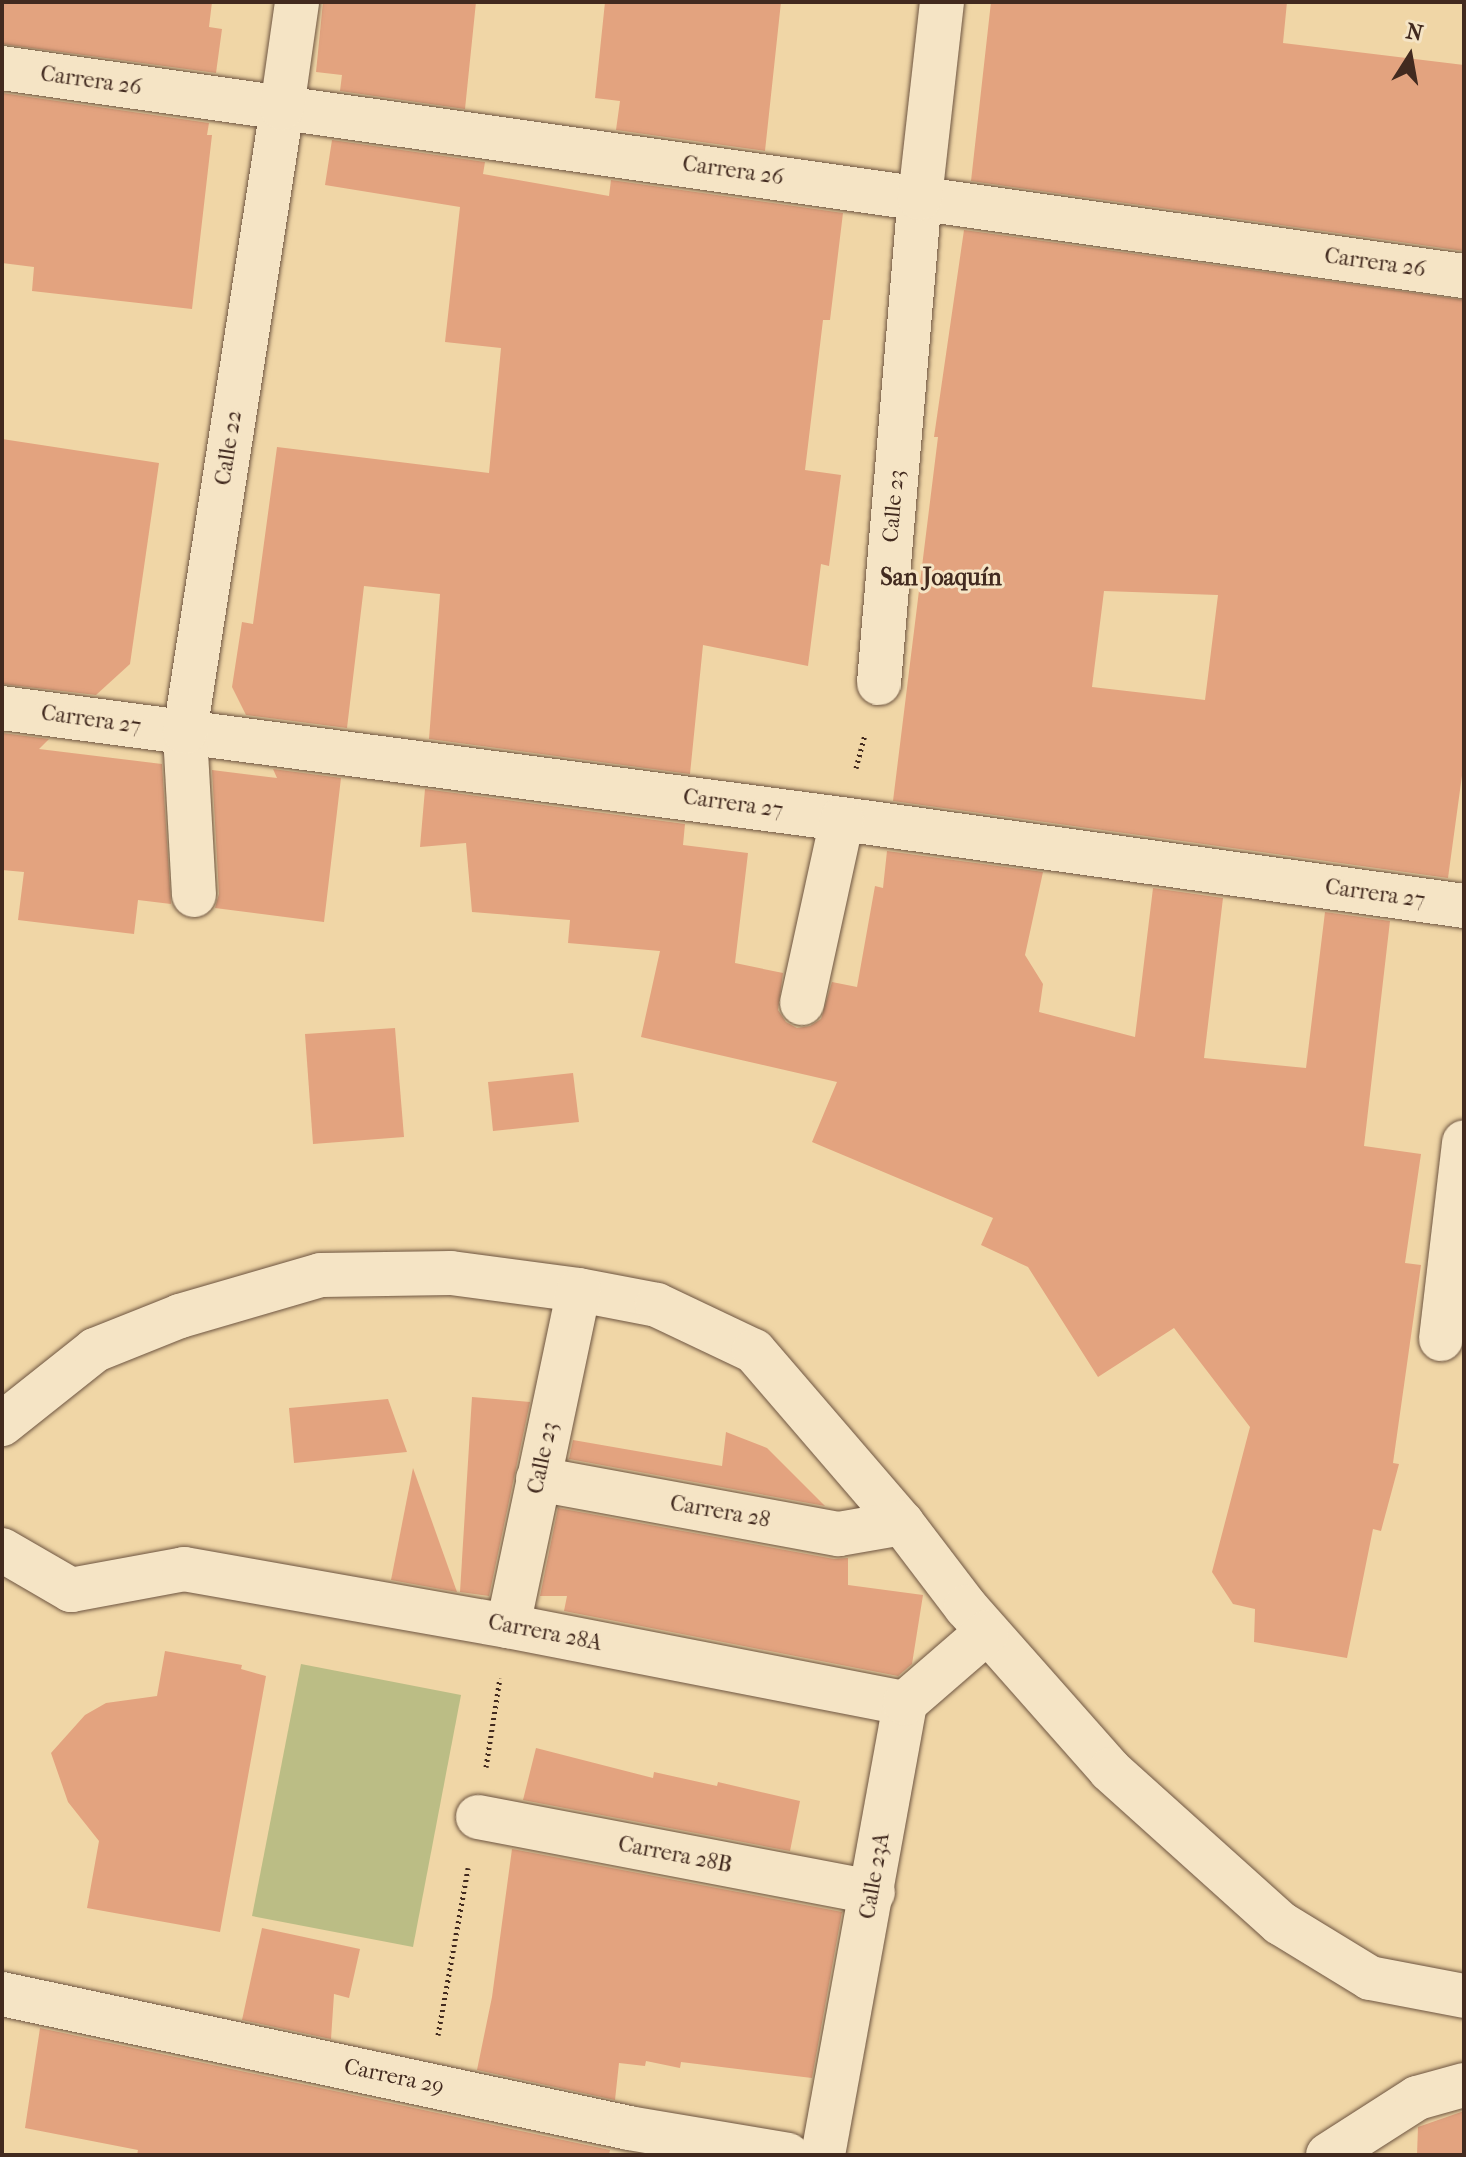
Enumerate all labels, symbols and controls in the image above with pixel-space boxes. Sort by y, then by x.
north arrow [1370,16,1450,96]
text: N [1404,18,1425,47]
street label: Carrera 26 [39,61,143,101]
street label: Carrera 26 [681,151,785,191]
street label: Carrera 26 [1323,243,1427,283]
street label: Calle 22 [210,409,248,487]
street label: Calle 23 [878,469,910,543]
district label: San Joaquín [880,564,1002,592]
street label: Carrera 27 [39,700,143,740]
street label: Carrera 27 [681,784,785,824]
street label: Carrera 27 [1323,874,1427,914]
street label: Calle 23 [523,1420,563,1496]
street label: Carrera 28 [668,1490,772,1534]
street label: Carrera 28A [486,1609,604,1657]
street label: Carrera 28B [616,1831,734,1879]
street label: Calle 23A [854,1831,896,1921]
street label: Carrera 29 [342,2054,446,2100]

